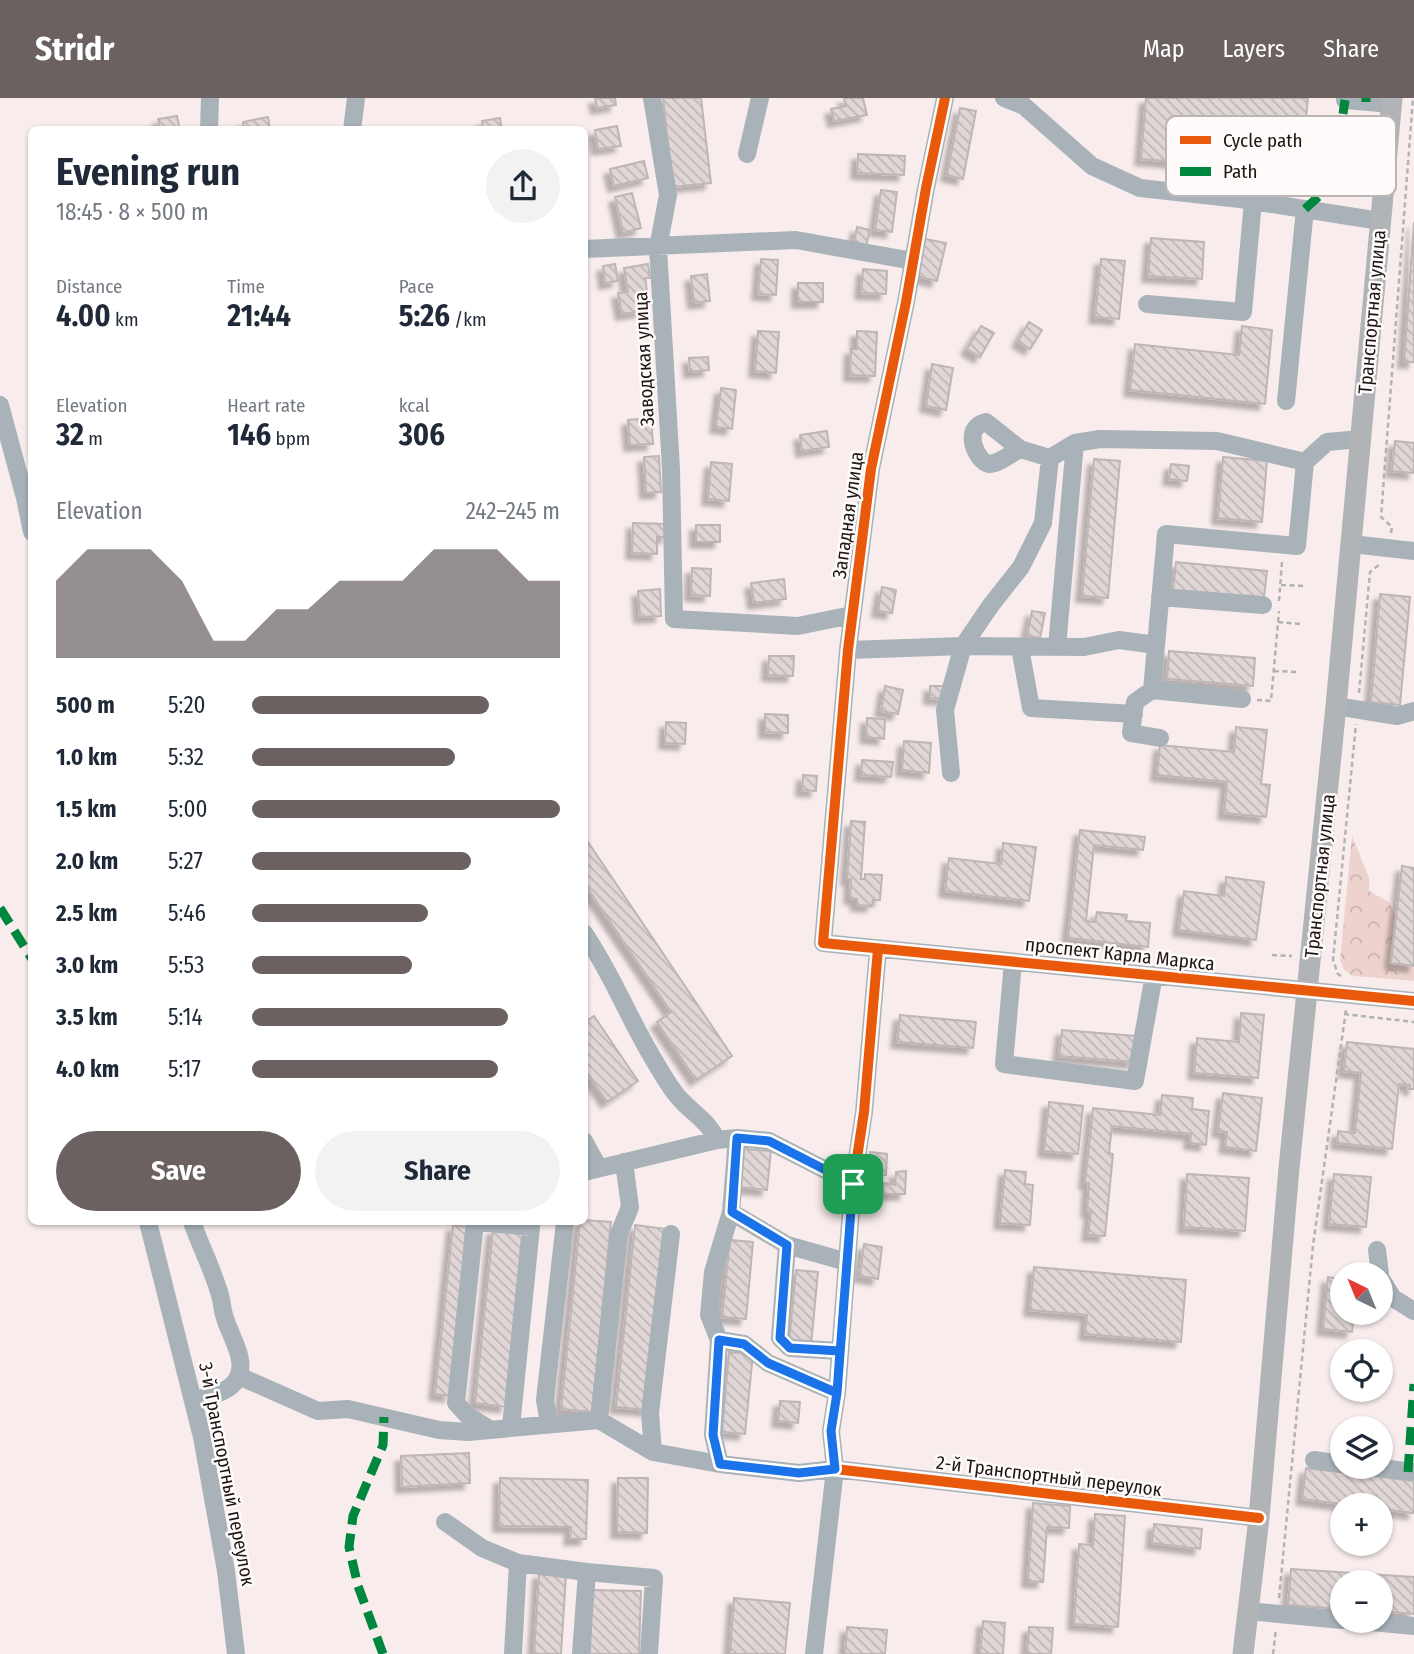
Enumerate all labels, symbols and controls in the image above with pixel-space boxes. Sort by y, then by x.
text: Stridr [35,29,114,69]
text: Map [1143,35,1185,63]
text: Layers [1223,35,1285,63]
text: Share [1323,35,1379,63]
legend [1166,116,1396,196]
text: Cycle path [1223,129,1302,152]
text: Evening run [56,149,240,195]
button: share [486,149,560,223]
text: Path [1223,160,1258,183]
text: 18:45 · 8 × 500 m [56,198,209,226]
street label: Транспортная улица [1353,229,1391,395]
text: Distance [56,275,123,298]
text: Time [227,275,265,298]
text: Pace [399,275,434,298]
street label: Заводская улица [629,291,659,427]
text: 4.00 [56,298,111,334]
text: 21:44 [227,298,291,334]
text: 5:26 [399,298,450,334]
text: km [111,308,139,331]
text: /km [450,308,487,331]
text: Elevation [56,394,128,417]
text: Heart rate [227,394,305,417]
text: kcal [399,394,429,417]
text: 32 [56,417,84,453]
text: 146 [227,417,271,453]
text: 306 [399,417,445,453]
text: m [84,427,103,450]
text: bpm [271,427,310,450]
street label: Западная улица [828,450,868,580]
text: Elevation [56,497,143,525]
text: 242–245 m [466,497,560,525]
text: 500 m [56,691,115,719]
text: 5:20 [168,691,206,719]
text: 1.0 km [56,743,117,771]
text: 5:32 [168,743,204,771]
street label: Транспортная улица [1300,793,1340,959]
text: 1.5 km [56,795,117,823]
text: 5:00 [168,795,207,823]
text: 2.0 km [56,847,118,875]
text: 5:27 [168,847,203,875]
text: 2.5 km [56,899,117,927]
text: 5:46 [168,899,206,927]
street label: проспект Карла Маркса [1024,933,1216,975]
text: 3.0 km [56,951,118,979]
text: 5:53 [168,951,204,979]
text: 3.5 km [56,1003,118,1031]
text: 5:14 [168,1003,203,1031]
text: 4.0 km [56,1055,119,1083]
text: 5:17 [168,1055,201,1083]
button: Save [56,1131,301,1211]
button: Share [315,1131,560,1211]
pin [823,1154,883,1214]
icon: arrive [834,1165,872,1203]
north arrow [1330,1262,1393,1325]
map controls [1330,1262,1393,1633]
button: locate [1330,1339,1393,1402]
street label: 3-й Транспортный переулок [194,1360,260,1588]
button: layers [1330,1416,1393,1479]
street label: 2-й Транспортный переулок [935,1451,1163,1501]
button: + [1330,1493,1393,1556]
button: − [1330,1570,1393,1633]

